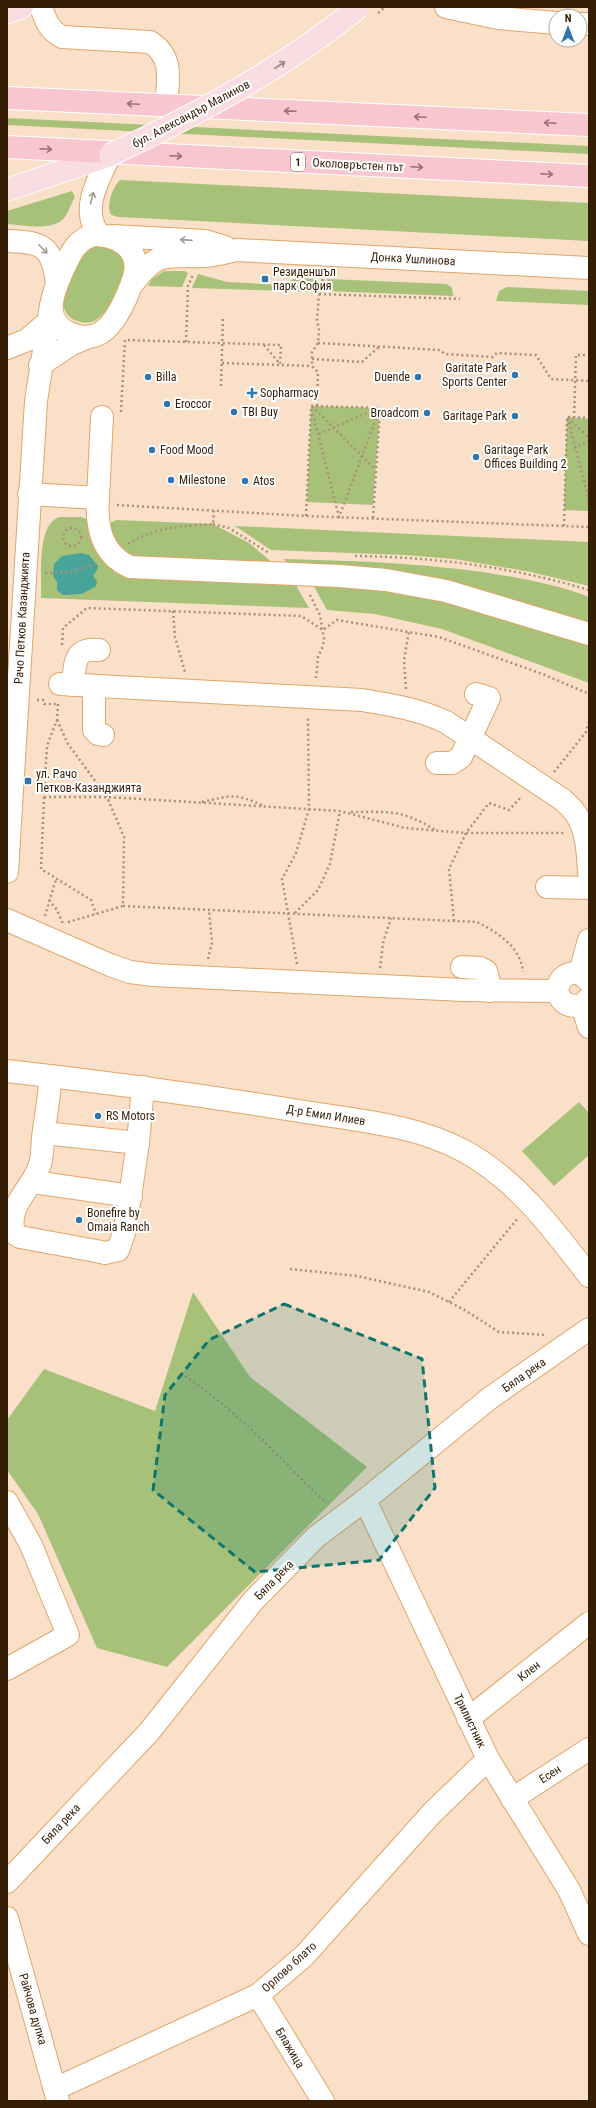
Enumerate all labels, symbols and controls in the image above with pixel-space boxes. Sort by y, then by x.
north arrow [548,8,588,48]
text: N [565,12,572,25]
one-way arrow [274,60,286,68]
street label: бул. Александър Малинов [130,77,252,151]
one-way arrow [126,100,139,107]
one-way arrow [284,107,297,115]
one-way arrow [414,113,427,120]
one-way arrow [544,119,557,127]
one-way arrow [39,145,52,153]
one-way arrow [169,152,182,159]
road number: 1 [291,153,305,171]
street label: Околовръстен път [312,156,404,174]
one-way arrow [410,164,423,171]
one-way arrow [540,170,553,177]
one-way arrow [89,192,96,205]
one-way arrow [180,236,193,243]
one-way arrow [38,244,48,253]
street label: Донка Ушлинова [370,250,456,268]
place label: Резиденшъл парк София [273,265,336,293]
marker: Резиденшъл парк София [260,274,270,284]
place label: Garitate Park Sports Center [442,361,508,389]
place label: Billa [156,370,177,384]
place label: Duende [374,370,410,384]
marker: Garitate Park Sports Center [510,370,520,380]
marker: Billa [143,372,153,382]
marker: Duende [413,372,423,382]
place label: Sopharmacy [260,386,319,400]
marker: Sopharmacy [247,388,257,398]
place label: Eroccor [175,397,212,411]
marker: Eroccor [162,399,172,409]
place label: TBI Buy [242,405,278,419]
place label: Broadcom [371,406,419,420]
marker: TBI Buy [229,407,239,417]
marker: Broadcom [422,408,432,418]
place label: Garitage Park [443,409,508,423]
marker: Garitage Park [510,411,520,421]
place label: Food Mood [160,443,214,457]
place label: Garitage Park Offices Building 2 [484,443,567,471]
marker: Food Mood [147,445,157,455]
marker: Garitage Park Offices Building 2 [471,452,481,462]
place label: Milestone [179,473,226,487]
place label: Atos [253,474,275,488]
marker: Milestone [166,475,176,485]
marker: Atos [240,476,250,486]
street label: Рачо Петков Казанджията [12,551,32,684]
place label: ул. Рачо Петков-Казанджията [36,767,142,795]
marker: ул. Рачо Петков-Казанджията [23,776,33,786]
street label: Д-р Емил Илиев [286,1102,366,1128]
place label: RS Motors [106,1109,155,1123]
marker: RS Motors [93,1111,103,1121]
place label: Bonefire by Omaia Ranch [87,1206,150,1234]
marker: Bonefire by Omaia Ranch [74,1215,84,1225]
street label: Бяла река [499,1355,549,1395]
street label: Бяла река [252,1557,297,1603]
street label: Клен [515,1658,543,1684]
street label: Трилистник [451,1692,489,1751]
street label: Есен [536,1762,564,1786]
street label: Бяла река [39,1801,83,1847]
street label: Орлово блато [259,1939,319,1995]
street label: Райчова дупка [16,1972,50,2047]
street label: Блажица [273,2025,308,2071]

